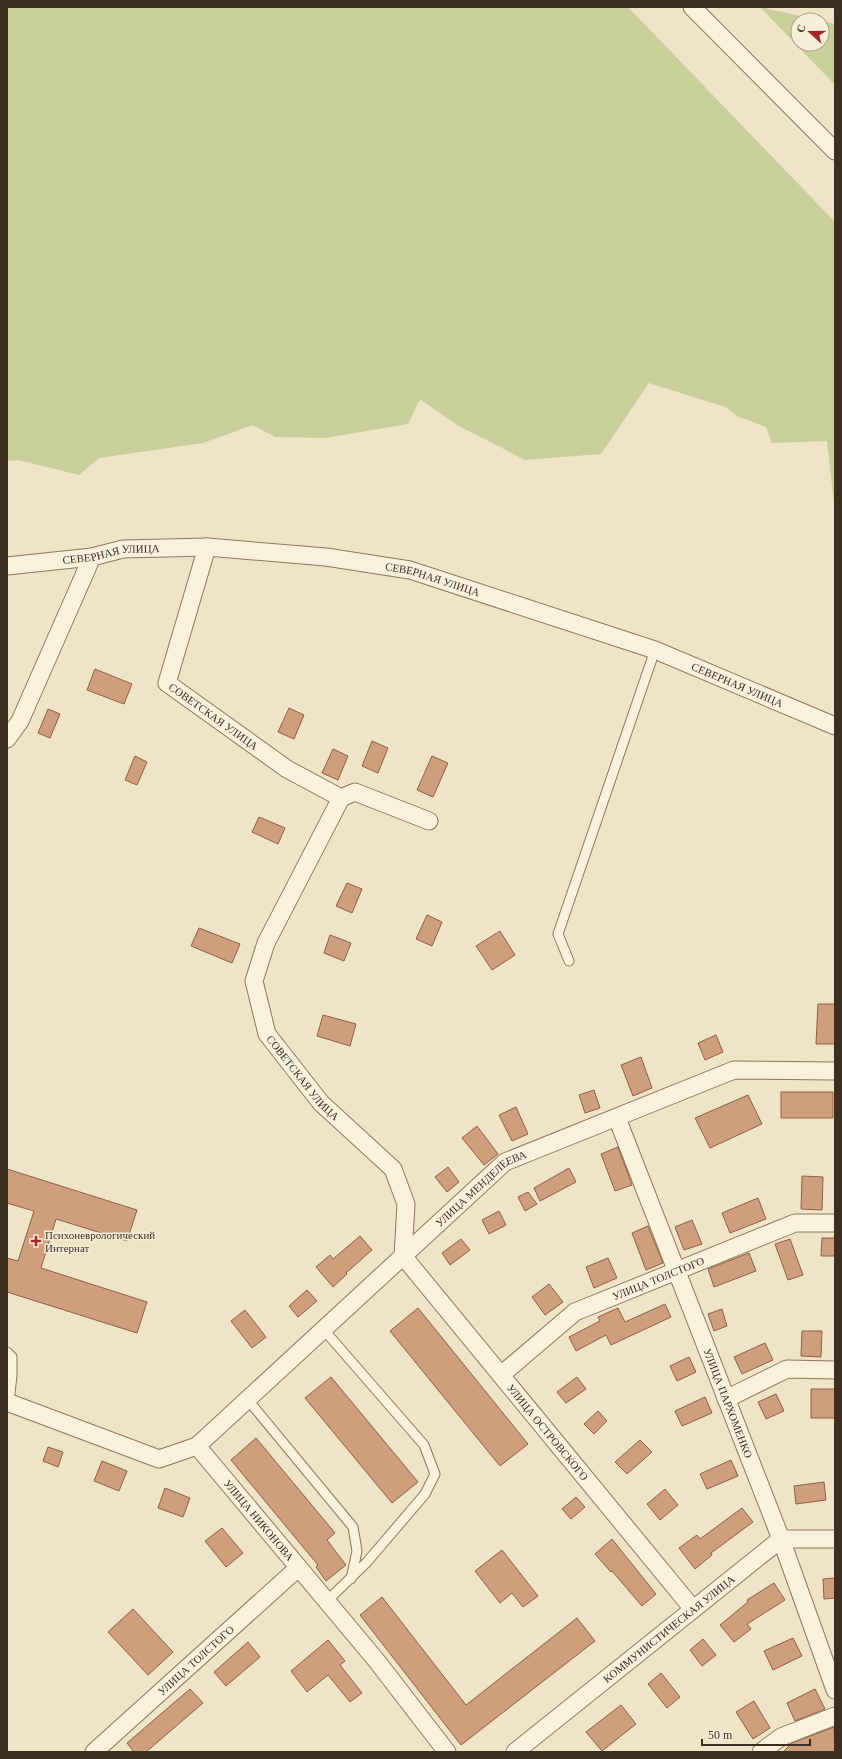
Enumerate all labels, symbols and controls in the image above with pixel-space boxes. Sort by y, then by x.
north arrow [790,12,830,52]
text: С [794,23,808,34]
street label: СЕВЕРНАЯ УЛИЦА [62,542,160,566]
street label: СЕВЕРНАЯ УЛИЦА [384,560,481,598]
street label: СЕВЕРНАЯ УЛИЦА [690,660,785,709]
street label: СОВЕТСКАЯ УЛИЦА [167,680,260,752]
street label: СОВЕТСКАЯ УЛИЦА [264,1033,342,1123]
street label: УЛИЦА МЕНДЕЛЕЕВА [433,1148,528,1229]
place label: Психоневрологический Интернат [45,1229,155,1254]
marker: Психоневрологический Интернат [30,1235,42,1247]
street label: УЛИЦА ТОЛСТОГО [611,1254,706,1302]
street label: УЛИЦА ПАРХОМЕНКО [701,1347,755,1460]
street label: УЛИЦА ОСТРОВСКОГО [505,1382,591,1483]
street label: УЛИЦА НИКОНОВА [222,1477,296,1563]
street label: КОММУНИСТИЧЕСКАЯ УЛИЦА [601,1573,737,1685]
street label: УЛИЦА ТОЛСТОГО [155,1623,236,1698]
scale bar [702,1721,810,1747]
text: 50 m [708,1728,733,1742]

